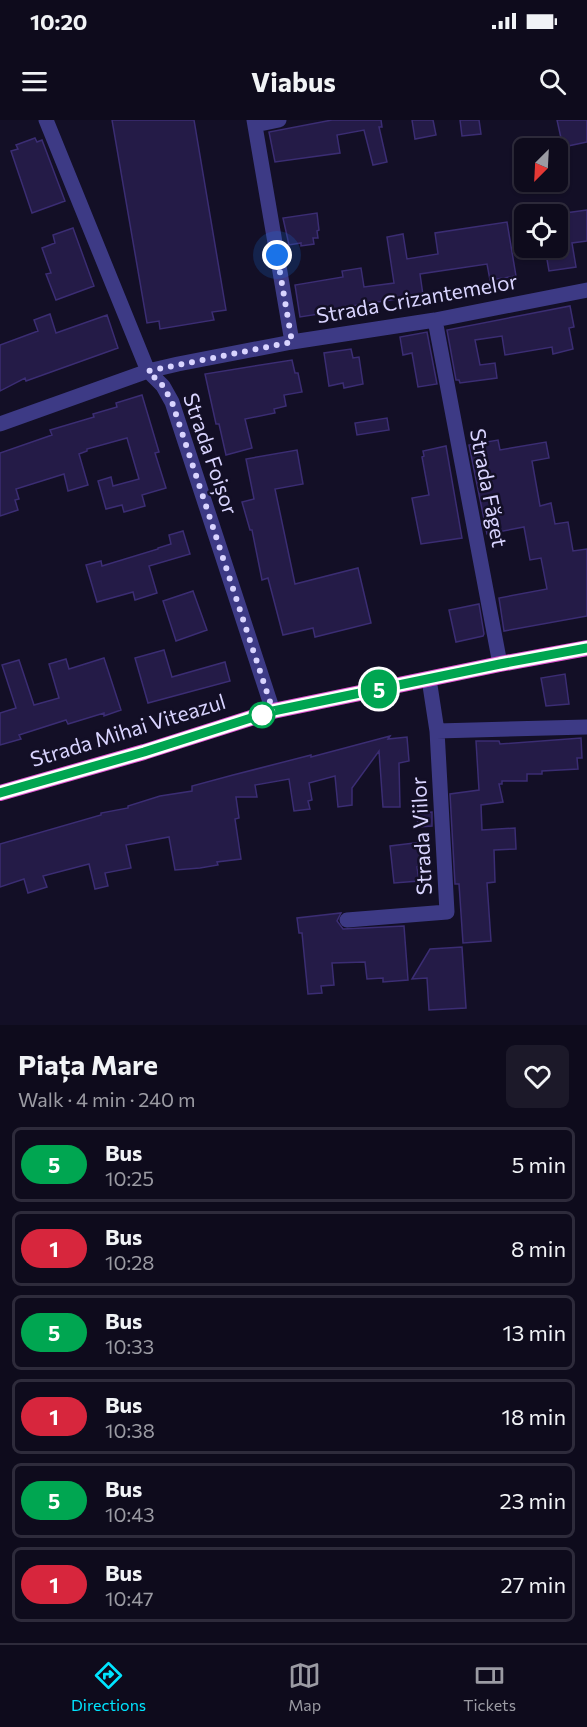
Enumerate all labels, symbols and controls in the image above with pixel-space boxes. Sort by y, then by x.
text: 10:20 [30,8,87,35]
icon: menu [18,65,51,98]
text: Viabus [251,65,336,98]
icon: search [536,65,569,98]
north arrow [514,138,568,192]
map controls [514,138,568,258]
button: locate [514,204,568,258]
your location [262,240,292,270]
street label: Strada Crizantemelor [314,268,519,328]
street label: Strada Foișor [177,389,244,518]
street label: Strada Făget [466,426,513,549]
line badge: 5 [360,670,398,708]
text: 5 [373,677,385,702]
street label: Strada Mihai Viteazul [27,688,228,771]
unlabelled marker [249,702,275,728]
street label: Strada Viilor [405,776,436,896]
button: heart [506,1045,569,1108]
text: Piața Mare [18,1047,158,1081]
text: Walk · 4 min · 240 m [18,1087,195,1111]
text: Bus [105,1139,142,1166]
text: 5 min [512,1151,566,1178]
text: 5 [48,1152,60,1177]
text: 10:25 [105,1166,154,1190]
text: Bus [105,1223,142,1250]
text: 8 min [511,1235,566,1262]
text: 1 [49,1236,59,1261]
text: 10:28 [105,1250,155,1274]
text: Bus [105,1307,142,1334]
text: 13 min [502,1319,566,1346]
text: 5 [48,1320,60,1345]
text: 10:33 [105,1334,154,1358]
text: Bus [105,1391,142,1418]
text: 18 min [502,1403,566,1430]
text: 1 [49,1404,59,1429]
text: 10:38 [105,1418,155,1442]
text: Bus [105,1475,142,1502]
text: 23 min [500,1487,566,1514]
text: 5 [48,1488,60,1513]
text: 10:43 [105,1502,155,1526]
text: Bus [105,1559,142,1586]
text: 27 min [501,1571,566,1598]
text: 1 [49,1572,59,1597]
text: 10:47 [105,1586,153,1610]
tab: Directions [71,1659,146,1714]
tab: Map [288,1659,321,1714]
tab: Tickets [463,1659,516,1714]

